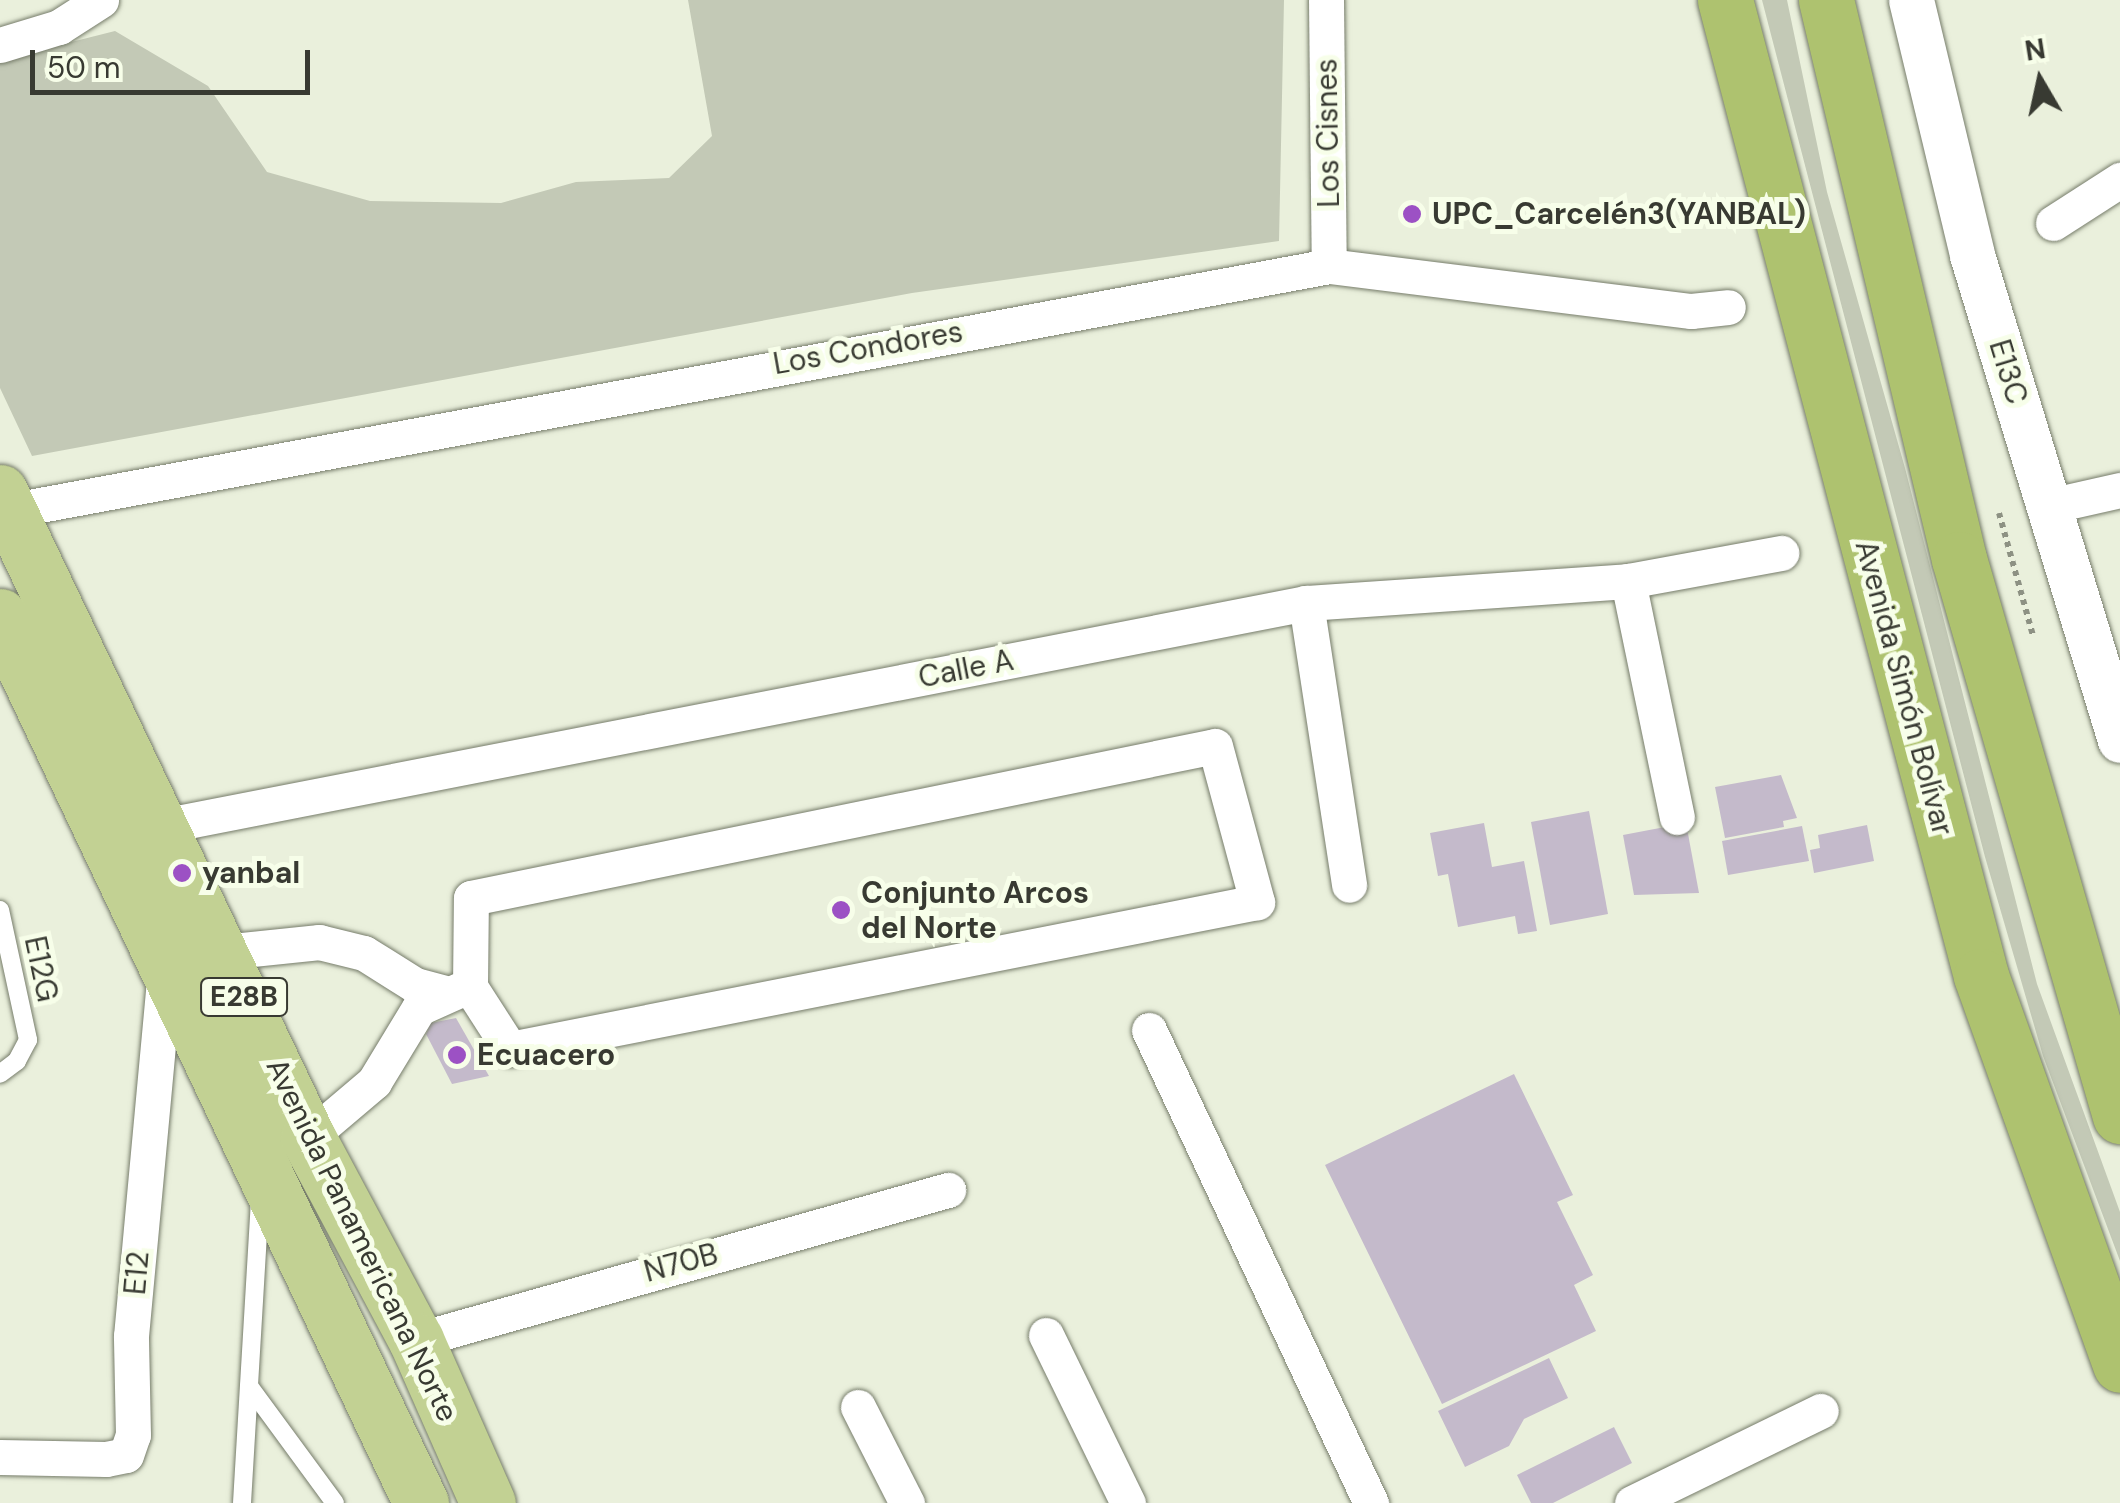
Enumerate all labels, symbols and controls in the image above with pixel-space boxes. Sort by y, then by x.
scale bar [35,30,315,92]
north arrow [1990,30,2090,130]
text: N [2022,30,2048,70]
text: 50 m [47,48,121,87]
street label: Los Cisnes [1309,58,1347,208]
place label: UPC_Carcelén3(YANBAL) [1432,196,1806,232]
marker: UPC_Carcelén3(YANBAL) [1401,203,1423,225]
street label: Los Condores [770,314,966,382]
street label: E13C [1981,335,2035,409]
street label: Avenida Simón Bolívar [1847,536,1961,840]
street label: Calle A [915,642,1017,696]
place label: yanbal [202,855,300,891]
marker: yanbal [171,862,193,884]
place label: Conjunto Arcos del Norte [861,875,1089,946]
marker: Conjunto Arcos del Norte [830,899,852,921]
street label: E12G [17,933,65,1005]
road number: E28B [199,974,289,1020]
place label: Ecuacero [477,1037,615,1073]
marker: Ecuacero [446,1044,468,1066]
street label: Avenida Panamericana Norte [258,1053,466,1427]
street label: N70B [640,1236,722,1290]
street label: E12 [117,1250,157,1296]

